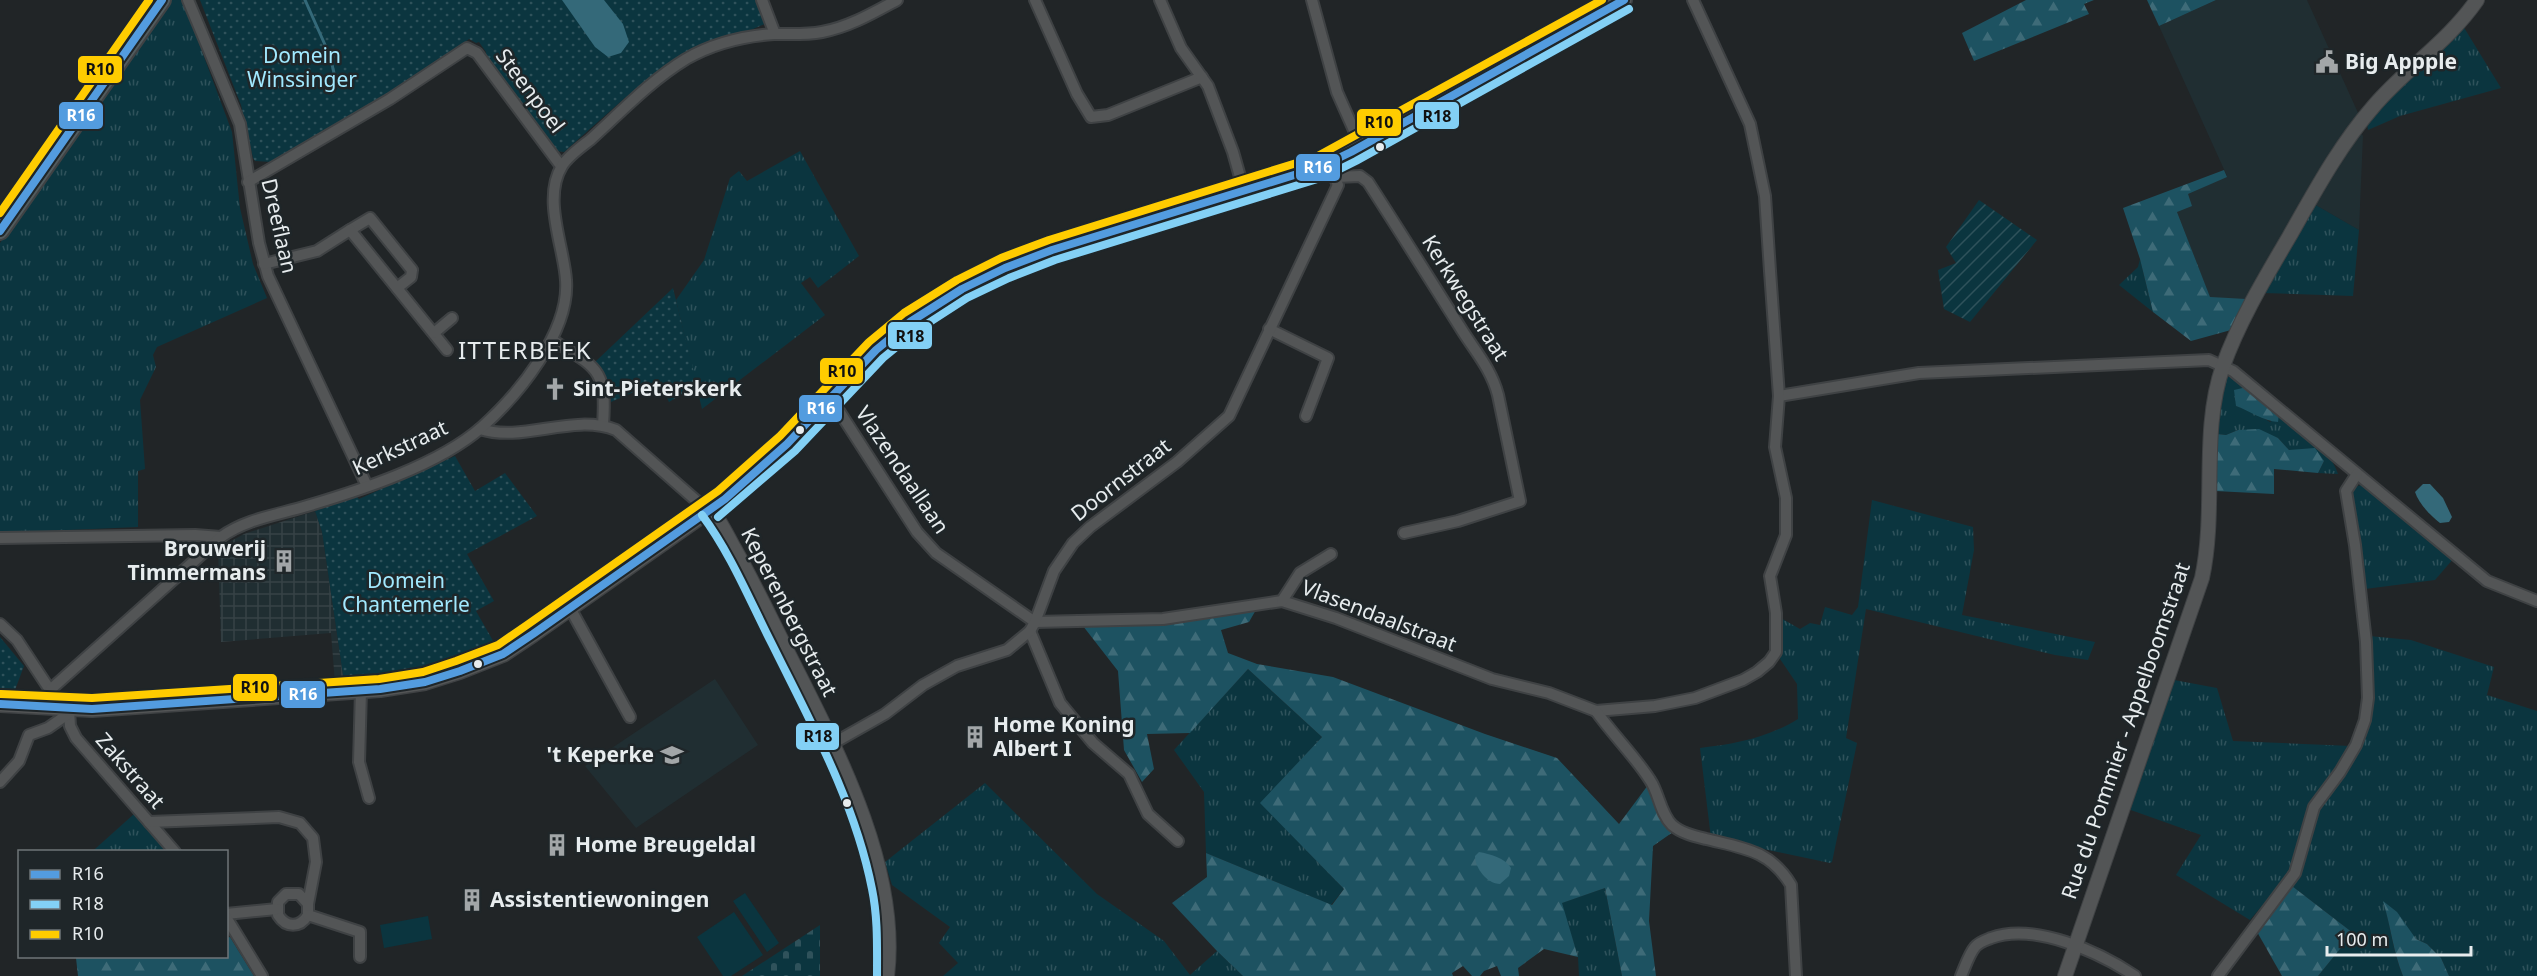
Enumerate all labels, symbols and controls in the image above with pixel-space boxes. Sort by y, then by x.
park label: Domein Winssinger [247,41,357,93]
street label: Steenpoel [490,43,572,138]
place label: Big Appple [2345,47,2457,75]
public building icon: Big Appple [2314,49,2340,75]
line badge: R10 [77,55,123,84]
text: R10 [86,58,114,80]
line badge: R16 [58,101,104,130]
line badge: R18 [1414,101,1460,130]
text: R16 [67,104,95,126]
text: R18 [1423,105,1451,127]
line badge: R10 [1356,108,1402,137]
text: R10 [1365,111,1393,133]
unlabelled marker [1374,141,1386,153]
line badge: R16 [1295,153,1341,182]
text: R16 [1304,156,1332,178]
street label: Dreeflaan [255,176,304,276]
street label: Kerkwegstraat [1416,229,1516,366]
line badge: R18 [887,321,933,350]
text: R18 [896,325,924,347]
district label: ITTERBEEK [458,333,592,366]
line badge: R10 [819,357,864,385]
text: R10 [828,360,856,382]
place label: Sint-Pieterskerk [573,374,743,402]
church icon: Sint-Pieterskerk [542,376,568,402]
line badge: R16 [798,394,843,423]
text: R16 [807,397,835,419]
street label: Vlazendaallaan [850,400,956,539]
street label: Kerkstraat [348,413,452,481]
unlabelled marker [794,424,806,436]
street label: Doornstraat [1065,431,1176,527]
street label: Keperenbergstraat [735,522,845,701]
place label: Brouwerij Timmermans [127,534,266,586]
building icon: Brouwerij Timmermans [271,548,297,574]
street label: Rue du Pommier - Appelboomstraat [2054,558,2196,903]
park label: Domein Chantemerle [342,566,470,618]
street label: Vlasendaalstraat [1298,573,1461,658]
unlabelled marker [472,658,484,670]
line badge: R10 [232,673,278,702]
text: R10 [241,676,269,698]
line badge: R16 [280,680,326,709]
text: R16 [289,683,317,705]
place label: Home Koning Albert I [993,710,1135,762]
line badge: R18 [795,722,840,751]
building icon: Home Koning Albert I [962,724,988,750]
text: R18 [804,725,832,747]
street label: Zakstraat [90,726,172,815]
place label: 't Keperke [547,740,654,768]
school or university icon: 't Keperke [659,742,685,768]
unlabelled marker [841,797,853,809]
place label: Home Breugeldal [575,830,756,858]
building icon: Home Breugeldal [544,832,570,858]
legend [18,850,228,958]
text: R16 [72,861,104,885]
place label: Assistentiewoningen [490,885,709,913]
building icon: Assistentiewoningen [459,887,485,913]
text: R18 [72,891,104,915]
scale bar [2327,919,2471,957]
text: R10 [72,921,104,945]
text: 100 m [2336,927,2388,951]

